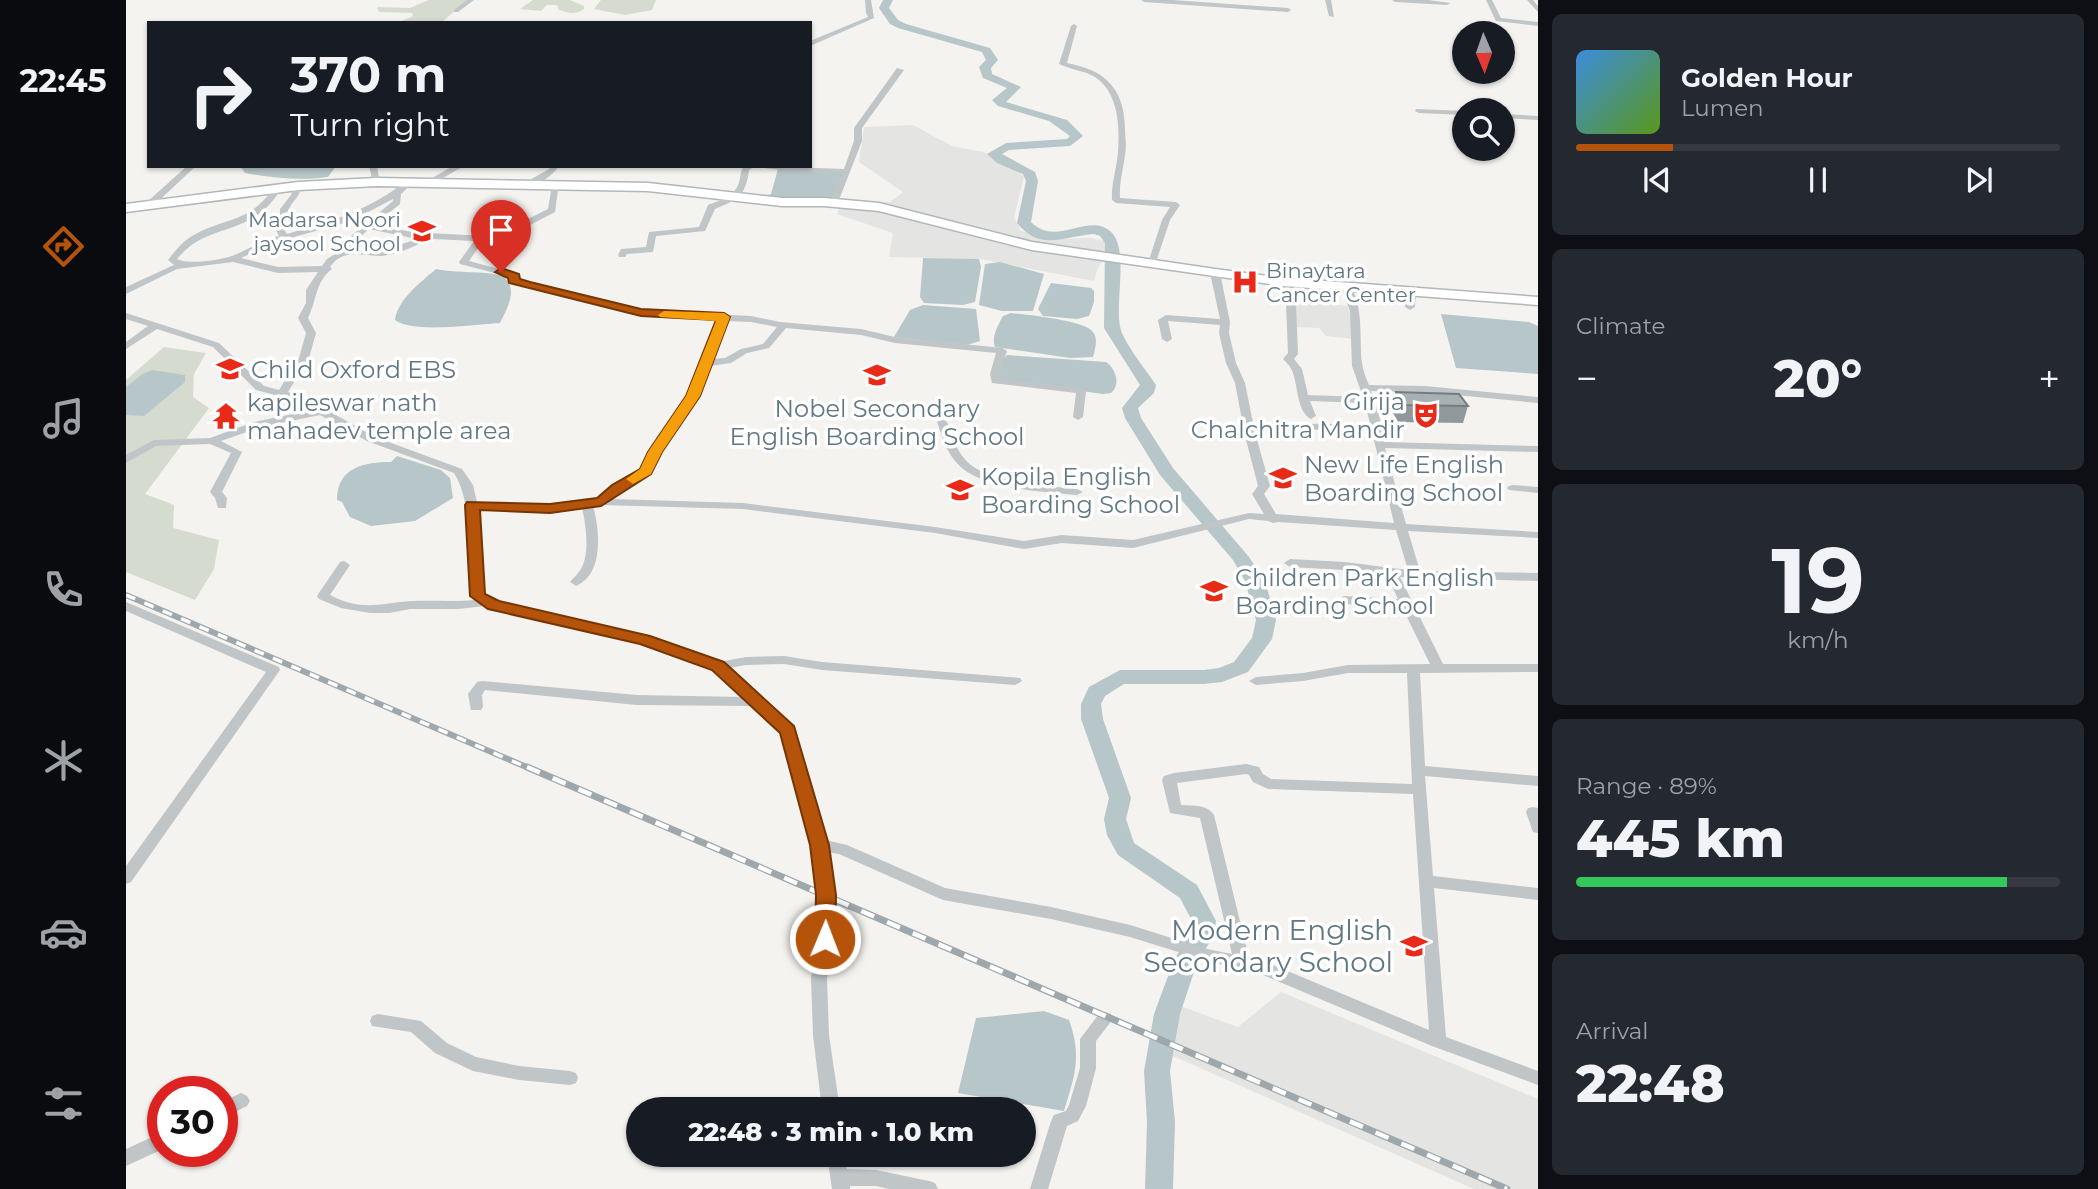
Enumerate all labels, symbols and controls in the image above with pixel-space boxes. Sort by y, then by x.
north arrow [1452,21,1516,84]
map controls [1452,21,1515,161]
text: 370 m [290,45,447,104]
icon: right [175,49,266,140]
text: 22:45 [19,61,107,100]
text: Golden Hour [1681,62,1853,94]
text: Lumen [1681,94,1764,122]
button: search [1452,98,1515,161]
text: Turn right [290,105,450,144]
icon: previous [1638,161,1676,199]
icon: pause [1799,161,1837,199]
icon: next [1960,161,1998,199]
pin [471,200,531,272]
place label: Madarsa Noori jaysool School [248,207,401,256]
icon: arrive [482,211,520,249]
school or university icon: Madarsa Noori jaysool School [407,216,437,246]
icon: directions [39,222,88,271]
place label: Binaytara Cancer Center [1266,258,1416,307]
hospital icon: Binaytara Cancer Center [1230,267,1260,297]
text: Climate [1576,312,1665,340]
text: 20° [1774,347,1862,410]
school or university icon: Child Oxford EBS [215,354,245,384]
place label: Child Oxford EBS [251,355,456,384]
text: − [1576,355,1598,402]
text: + [2038,355,2060,402]
school or university icon: Nobel Secondary English Boarding School [862,360,892,390]
place label: Girija Chalchitra Mandir [1191,387,1405,444]
place label: kapileswar nath mahadev temple area [247,388,511,445]
icon: music [39,394,88,443]
place label: Nobel Secondary English Boarding School [730,394,1024,451]
theatre icon: Girija Chalchitra Mandir [1411,400,1441,430]
temple icon: kapileswar nath mahadev temple area [211,401,241,431]
place label: New Life English Boarding School [1304,450,1504,507]
place label: Kopila English Boarding School [981,462,1180,519]
school or university icon: New Life English Boarding School [1268,463,1298,493]
school or university icon: Kopila English Boarding School [945,475,975,505]
text: 19 [1771,525,1865,636]
place label: Children Park English Boarding School [1235,563,1494,620]
icon: phone [39,565,88,614]
school or university icon: Children Park English Boarding School [1199,576,1229,606]
text: km/h [1787,626,1849,654]
icon: climate [39,736,88,785]
text: Range · 89% [1576,772,1717,800]
text: 445 km [1576,807,1785,870]
position arrow [788,902,862,976]
icon: car [39,908,88,957]
place label: Modern English Secondary School [1143,913,1393,979]
school or university icon: Modern English Secondary School [1399,931,1429,961]
text: Arrival [1576,1017,1649,1045]
text: 22:48 [1576,1052,1725,1115]
speed limit sign: 30 [147,1076,238,1167]
icon: filters [39,1079,88,1128]
text: 22:48 · 3 min · 1.0 km [688,1116,974,1148]

